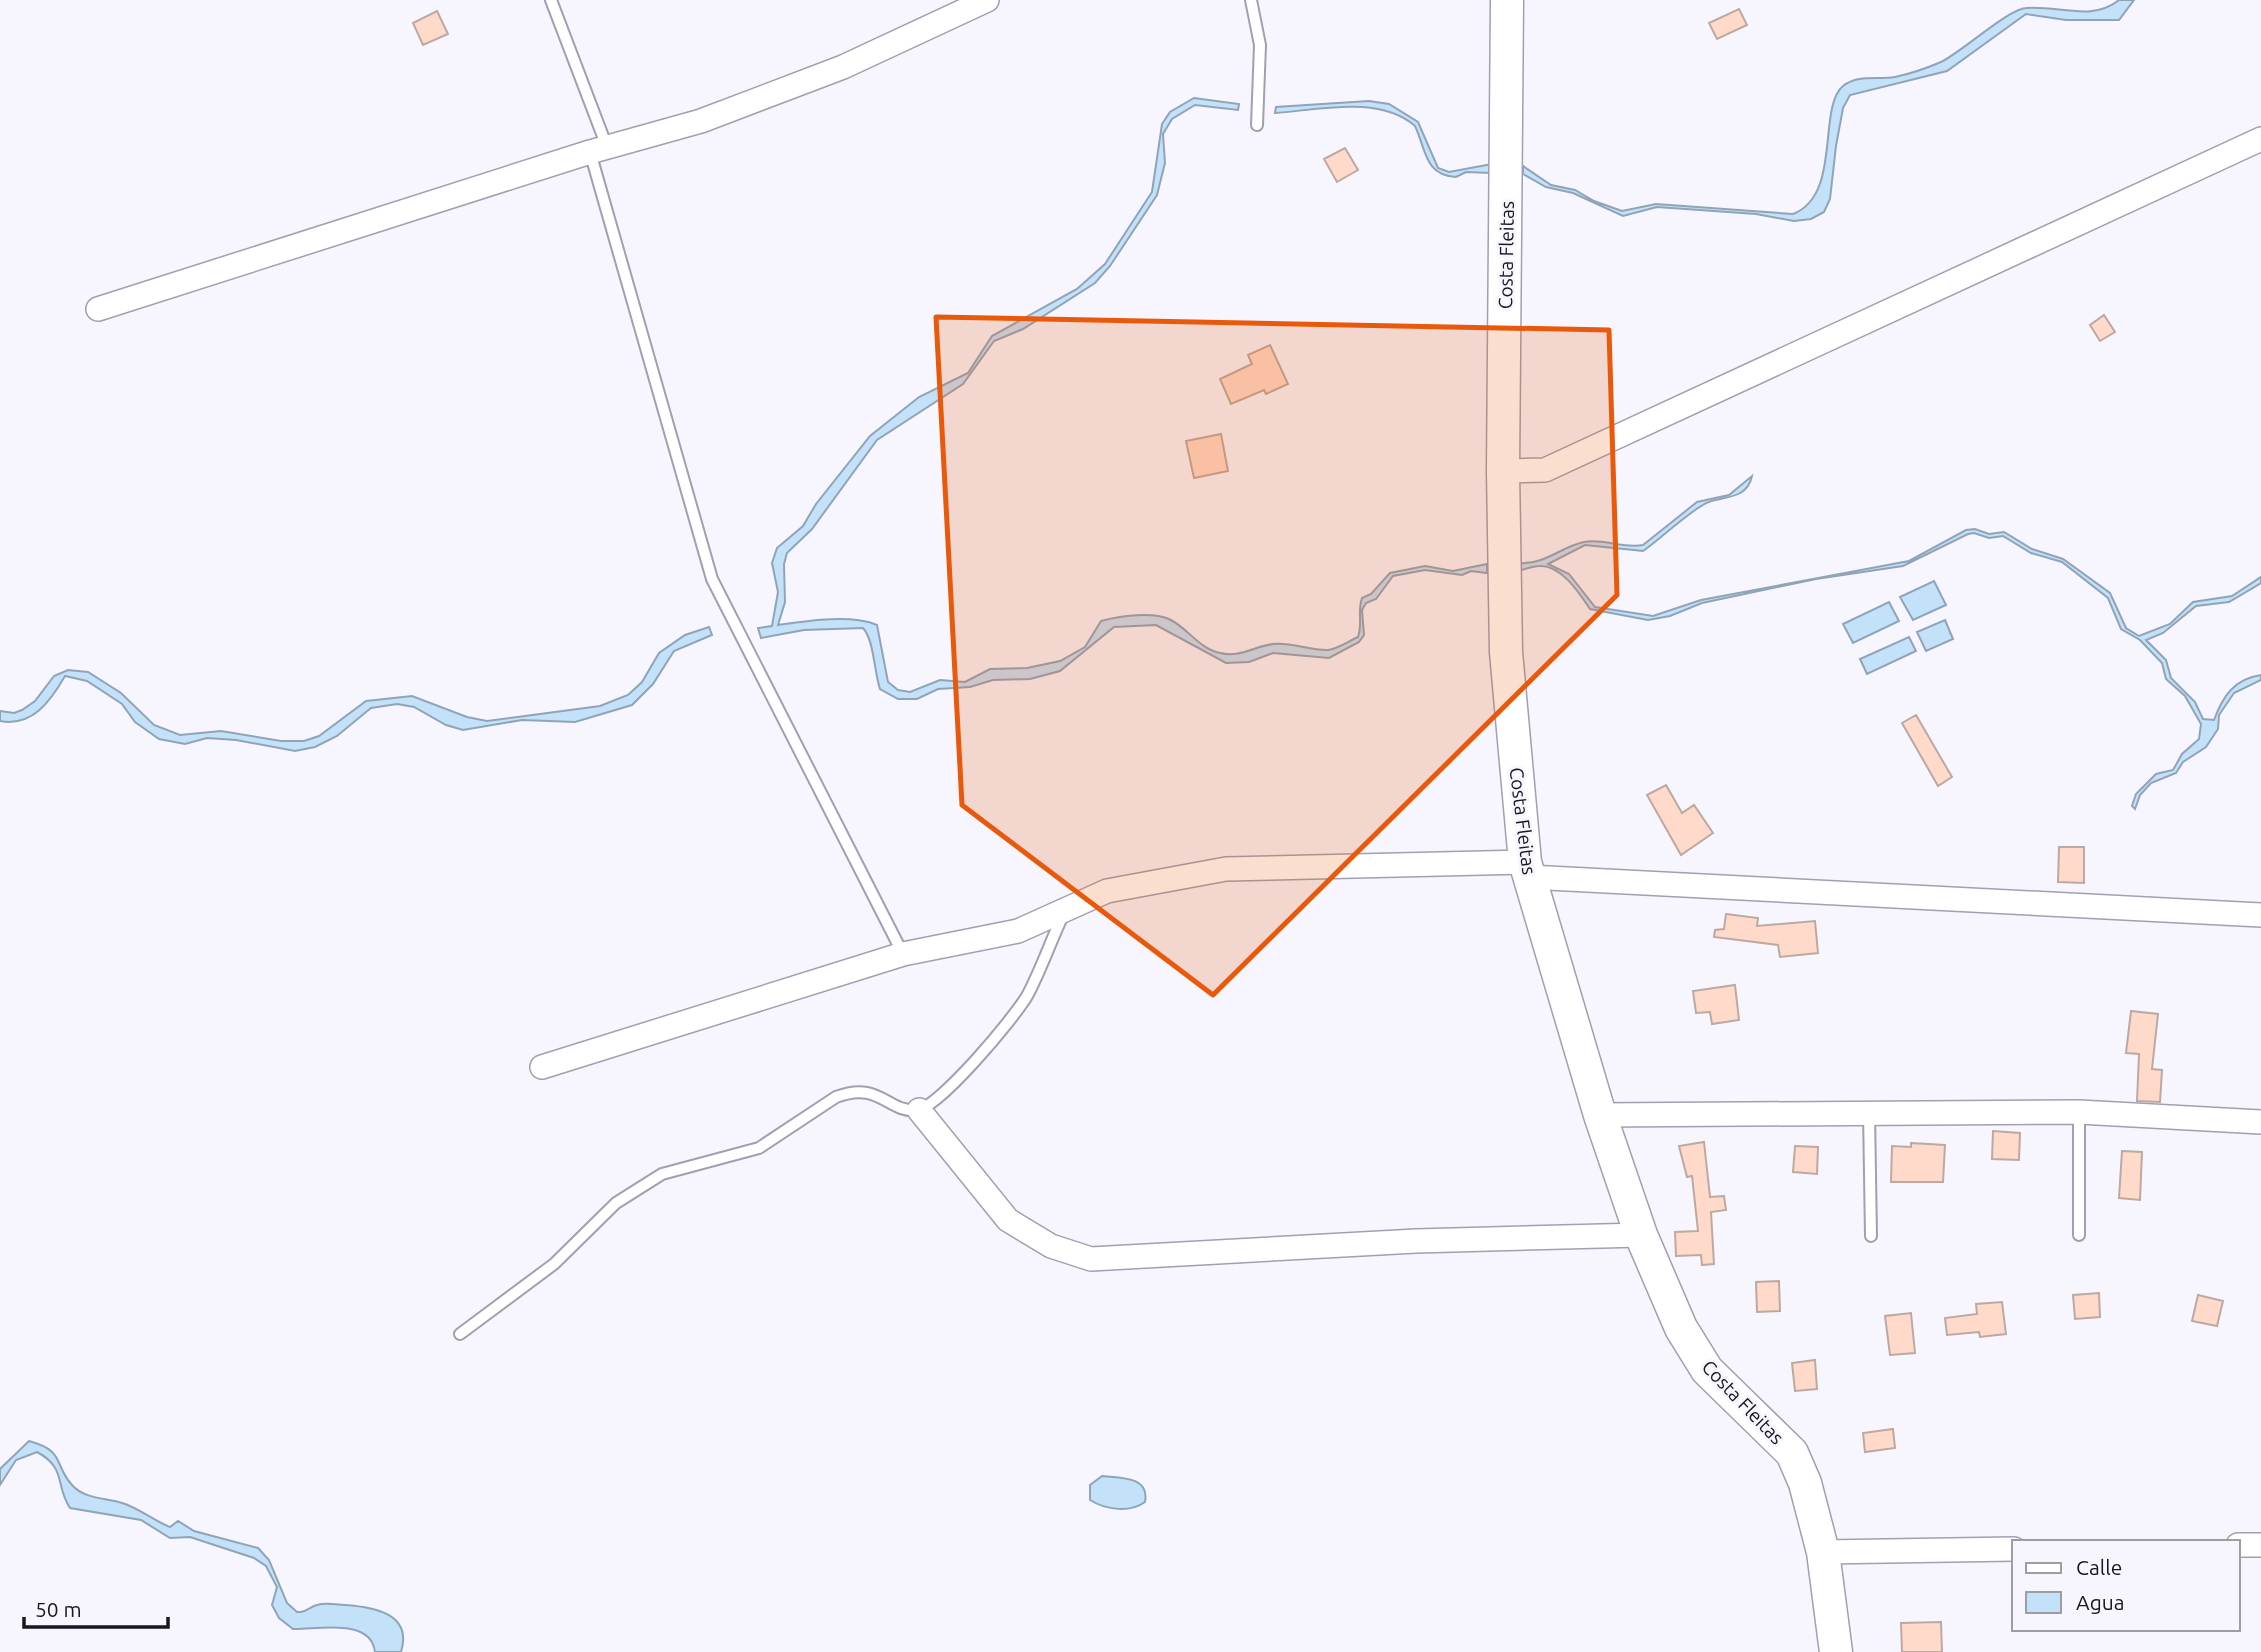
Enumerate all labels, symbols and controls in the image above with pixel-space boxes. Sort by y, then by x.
street label: Costa Fleitas [1494,201,1518,309]
street label: Costa Fleitas [1505,766,1541,876]
street label: Costa Fleitas [1698,1355,1788,1449]
legend [2012,1540,2240,1631]
text: Calle [2076,1555,2122,1579]
scale bar [24,1586,168,1630]
text: Agua [2076,1590,2125,1614]
text: 50 m [35,1597,82,1621]

